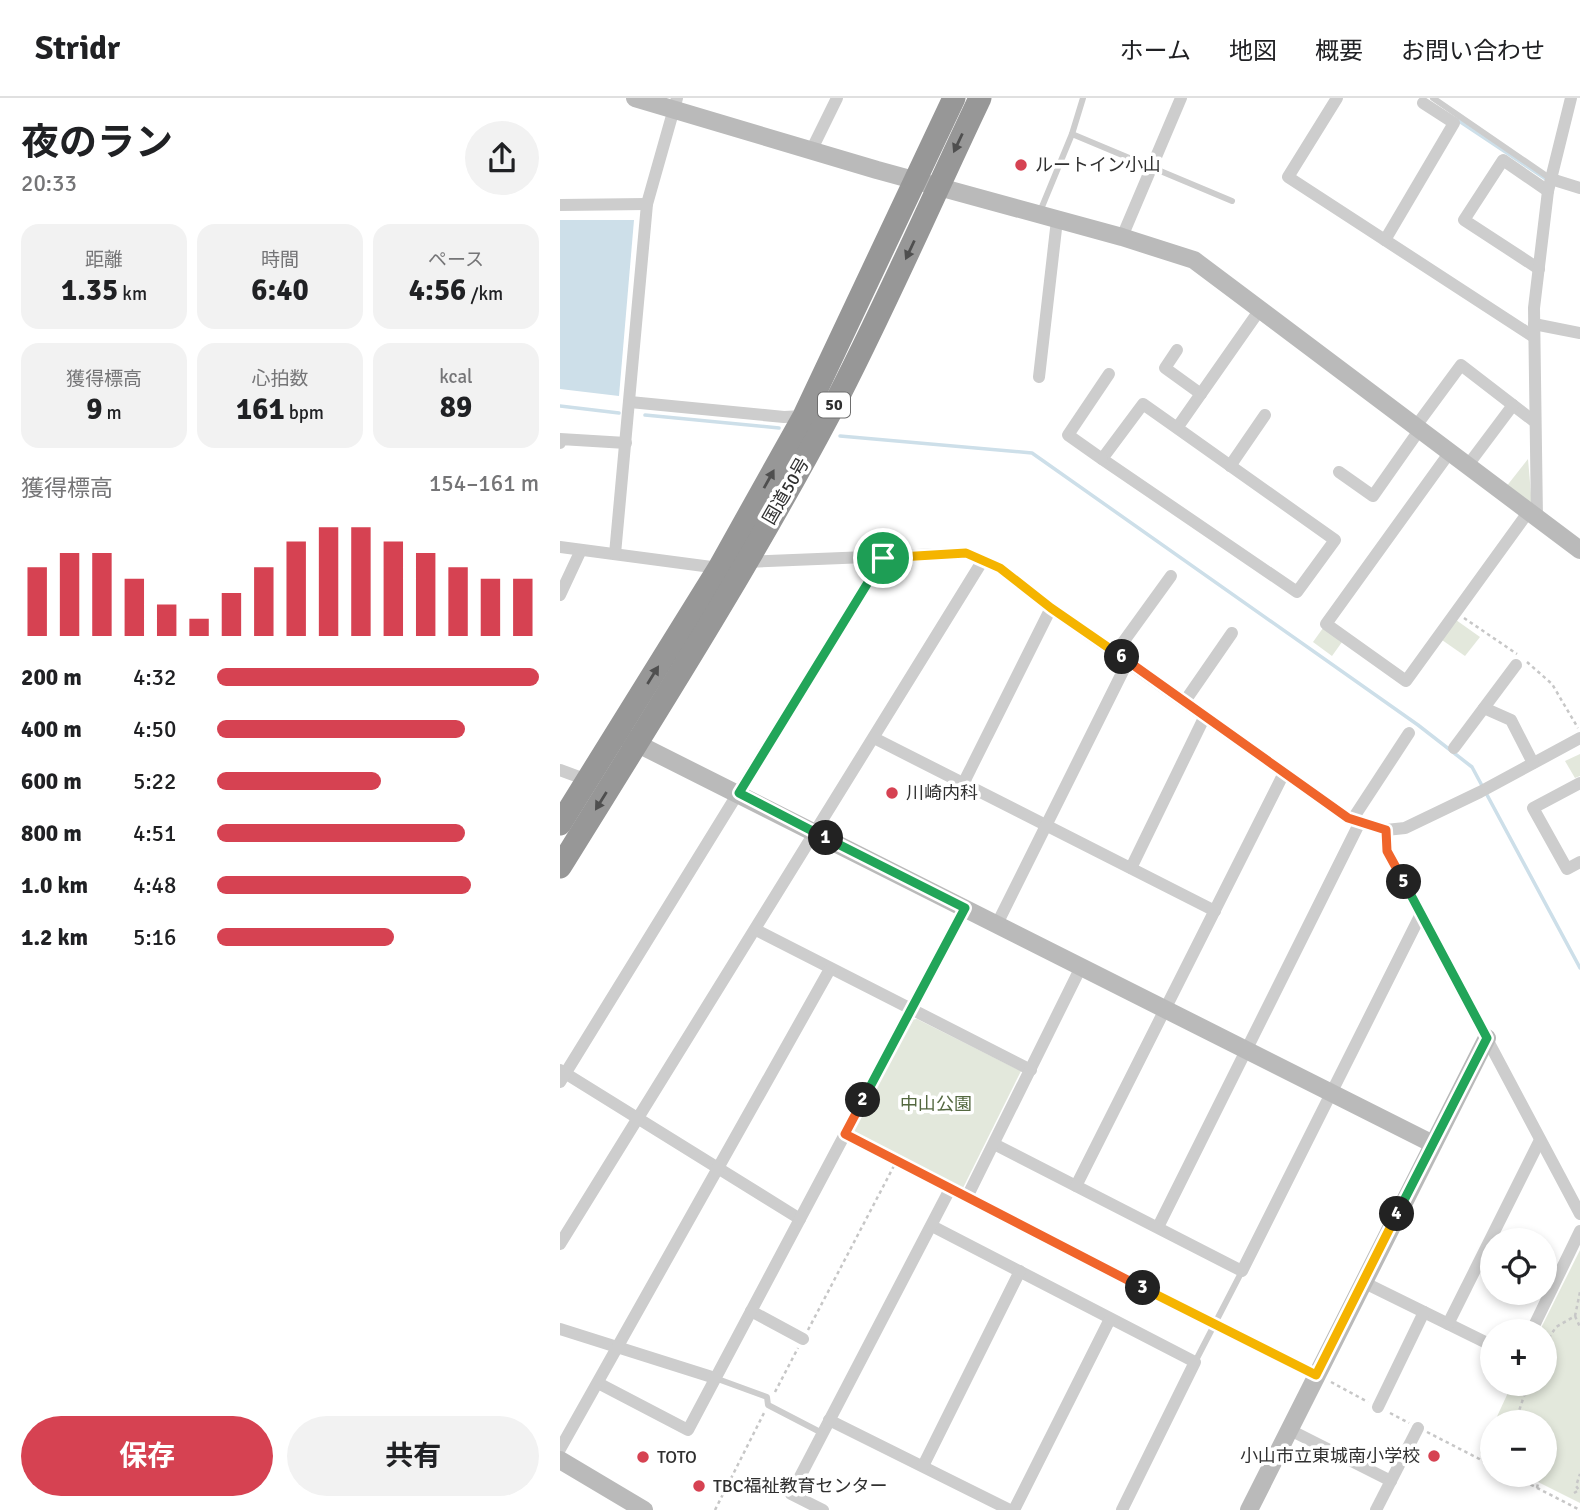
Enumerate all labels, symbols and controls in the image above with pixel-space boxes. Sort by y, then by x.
text: Stridr [35,28,120,69]
text: ホーム [1120,36,1191,66]
text: 地図 [1229,36,1277,66]
text: 概要 [1315,36,1363,66]
text: お問い合わせ [1401,36,1545,66]
text: 夜のラン [21,119,173,166]
button: share [465,121,539,195]
one-way arrow [953,133,964,153]
place label: ルートイン小山 [1035,154,1161,176]
marker: ルートイン小山 [1013,157,1029,173]
text: 20:33 [21,169,77,198]
one-way arrow [904,240,916,260]
text: 距離 [85,248,123,272]
text: 時間 [261,248,299,272]
text: ペース [428,248,484,272]
text: 1.35 [61,272,118,309]
text: 6:40 [251,272,309,309]
text: 4:56 [409,272,466,309]
text: km [118,282,147,306]
text: /km [466,282,503,306]
text: kcal [439,365,473,389]
text: 獲得標高 [66,367,142,391]
text: 心拍数 [251,367,309,391]
text: 89 [440,389,472,426]
text: 9 [86,391,102,428]
text: 161 [236,391,285,428]
road number: 50 [818,392,850,418]
text: m [102,401,122,425]
text: bpm [285,401,324,425]
street label: 国道50号 [758,454,814,528]
text: 154–161 m [429,469,539,498]
one-way arrow [763,469,775,489]
text: 獲得標高 [21,474,113,503]
pin [853,528,913,588]
icon: arrive [864,539,902,577]
pin: 6 [1104,640,1140,674]
text: 6 [1116,644,1127,668]
text: 200 m [21,663,82,692]
text: 4:32 [133,663,176,692]
one-way arrow [646,665,659,684]
text: 400 m [21,715,82,744]
text: 4:50 [133,715,176,744]
text: 600 m [21,767,82,796]
text: 5:22 [133,767,176,796]
place label: 川崎内科 [906,782,978,804]
marker: 川崎内科 [884,785,900,801]
one-way arrow [594,791,607,811]
text: 800 m [21,819,82,848]
text: 4:51 [133,819,176,848]
pin: 1 [808,820,844,856]
text: 1 [820,825,831,849]
pin: 5 [1386,864,1422,900]
text: 5 [1398,869,1409,893]
text: 1.0 km [21,871,88,900]
text: 4:48 [133,871,176,900]
text: 1.2 km [21,923,88,952]
text: 5:16 [133,923,176,952]
pin: 2 [846,1082,880,1118]
text: 2 [857,1087,868,1111]
park label: 中山公園 [900,1093,972,1115]
pin: 4 [1380,1196,1414,1232]
text: 4 [1391,1201,1402,1225]
map controls [1480,1228,1557,1487]
button: locate [1480,1228,1557,1305]
pin: 3 [1126,1270,1160,1306]
text: 3 [1137,1275,1148,1299]
button: + [1480,1319,1557,1396]
button: − [1480,1410,1557,1487]
button: 保存 [21,1416,273,1496]
button: 共有 [287,1416,539,1496]
place label: 小山市立東城南小学校 [1240,1445,1420,1467]
place label: TOTO [657,1446,697,1468]
marker: 小山市立東城南小学校 [1426,1448,1442,1464]
marker: TOTO [635,1449,651,1465]
place label: TBC福祉教育センター [713,1475,888,1497]
marker: TBC福祉教育センター [691,1478,707,1494]

